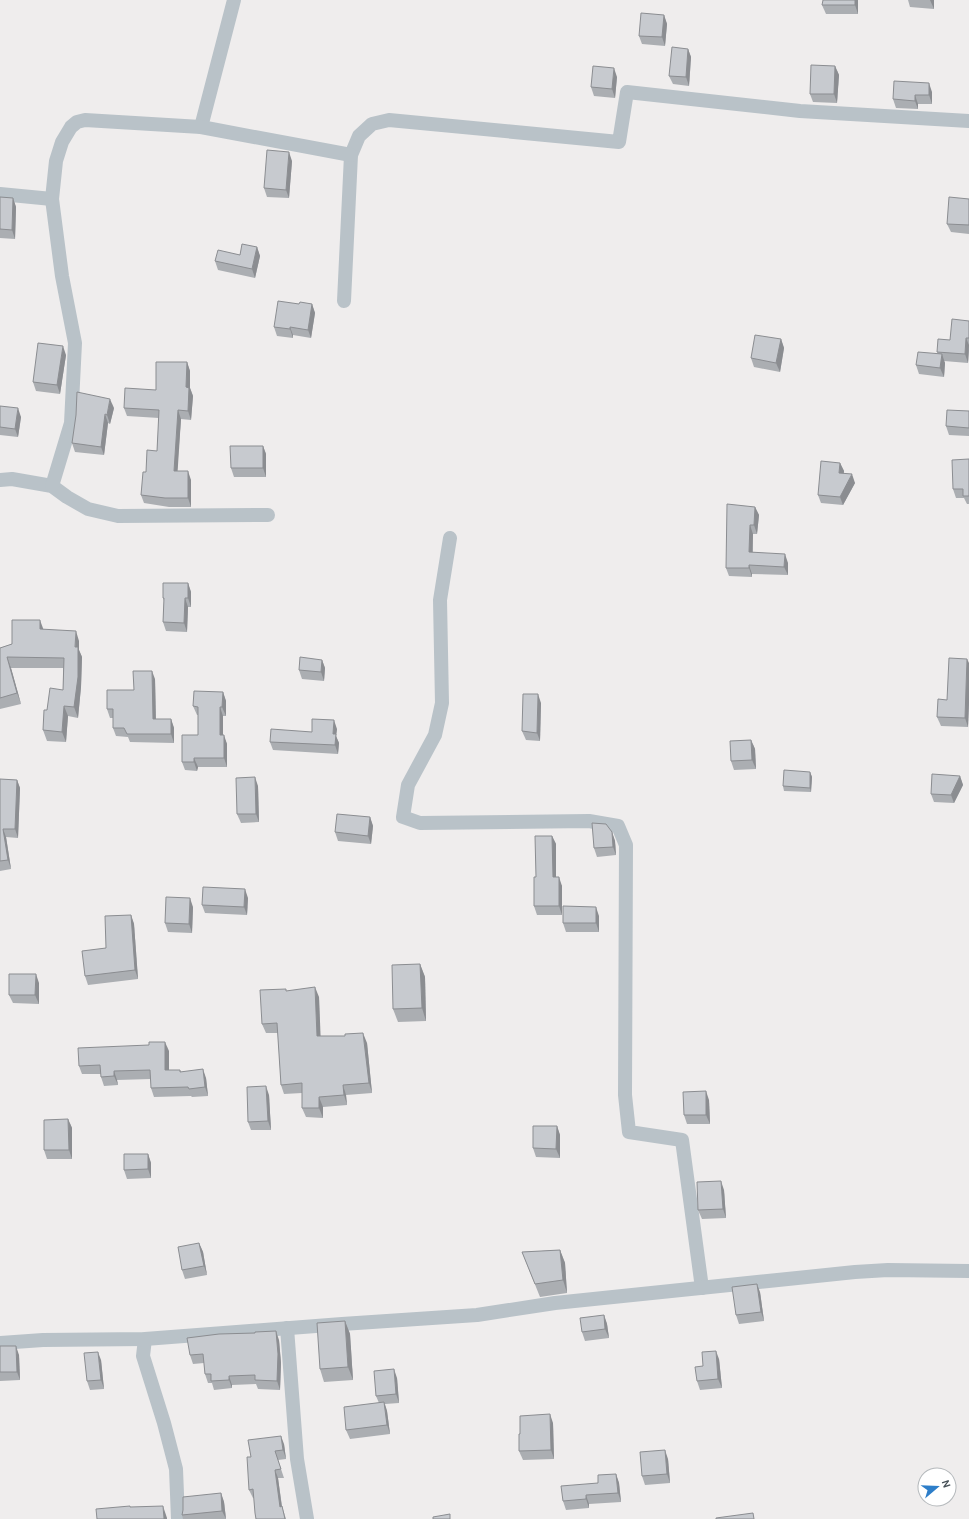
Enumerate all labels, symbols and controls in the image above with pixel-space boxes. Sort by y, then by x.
north arrow [917,1467,957,1507]
text: N [939,1478,953,1490]

